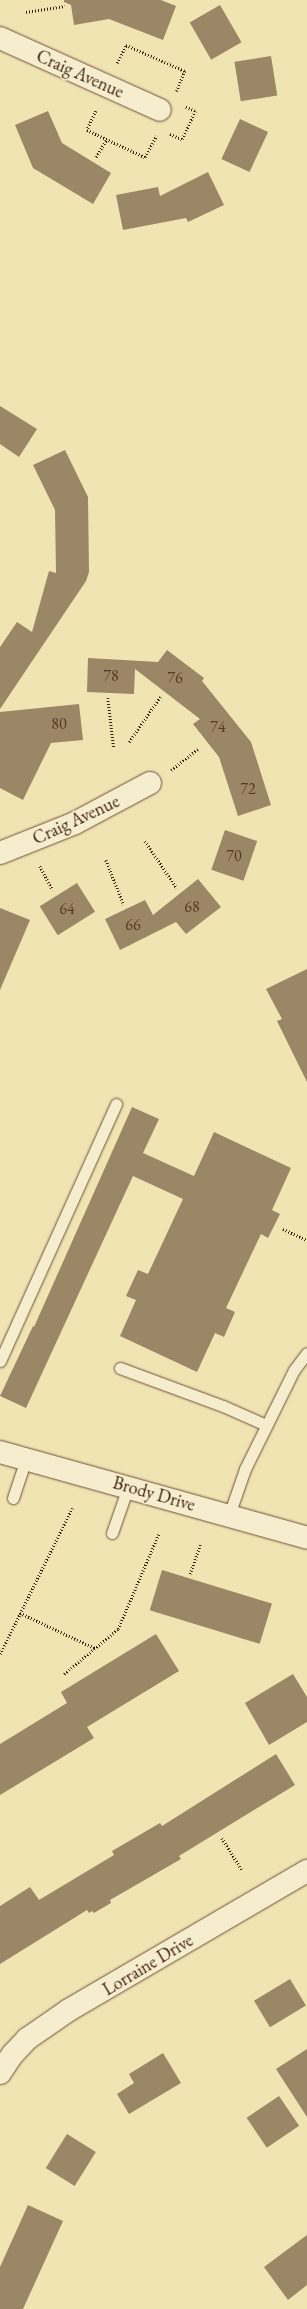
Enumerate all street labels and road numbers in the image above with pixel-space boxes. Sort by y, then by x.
street label: Craig Avenue [33,45,127,103]
street label: Craig Avenue [29,790,123,850]
street label: Brody Drive [110,1472,198,1516]
street label: Lorraine Drive [99,1930,197,2000]

